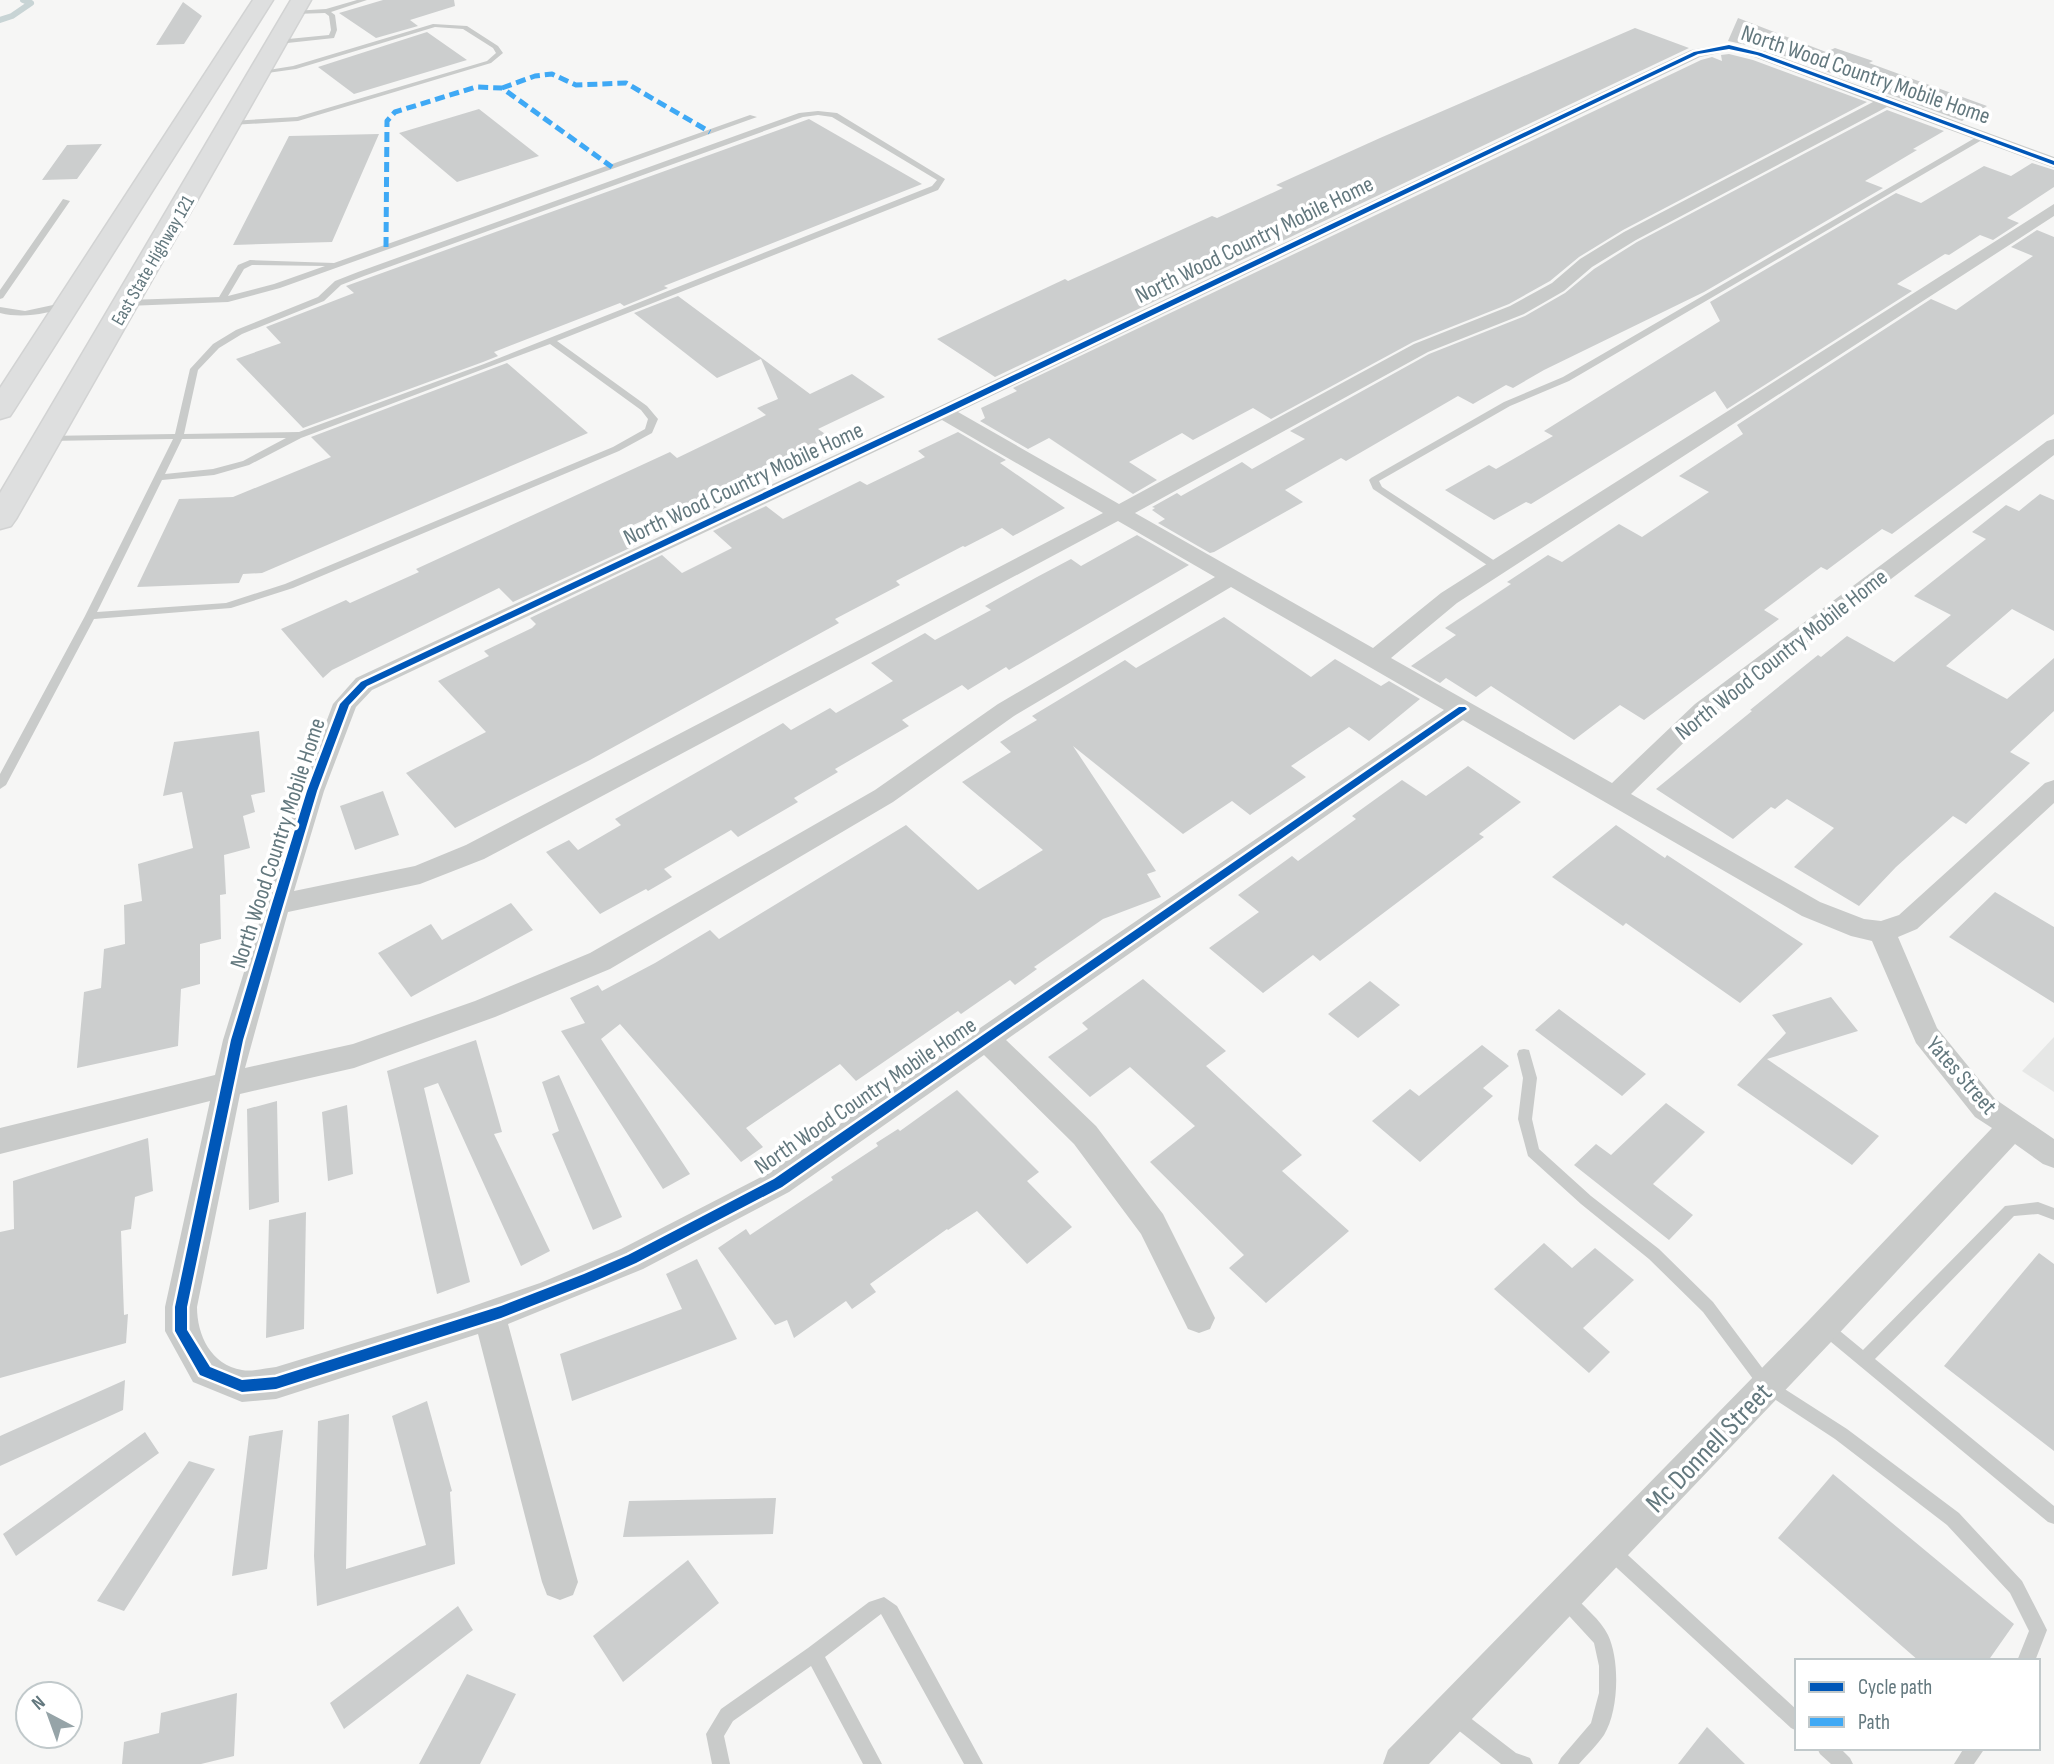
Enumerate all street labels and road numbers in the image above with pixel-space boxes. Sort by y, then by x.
street label: North Wood Country Mobile Home [1737,19,1994,131]
street label: North Wood Country Mobile Home [1131,170,1378,310]
street label: East State Highway 121 [107,191,200,330]
street label: North Wood Country Mobile Home [619,416,868,552]
street label: North Wood Country Mobile Home [1670,563,1893,746]
street label: North Wood Country Mobile Home [224,715,332,972]
street label: North Wood Country Mobile Home [749,1011,982,1181]
street label: Yates Street [1920,1031,2003,1120]
street label: Mc Donnell Street [1639,1377,1779,1520]

